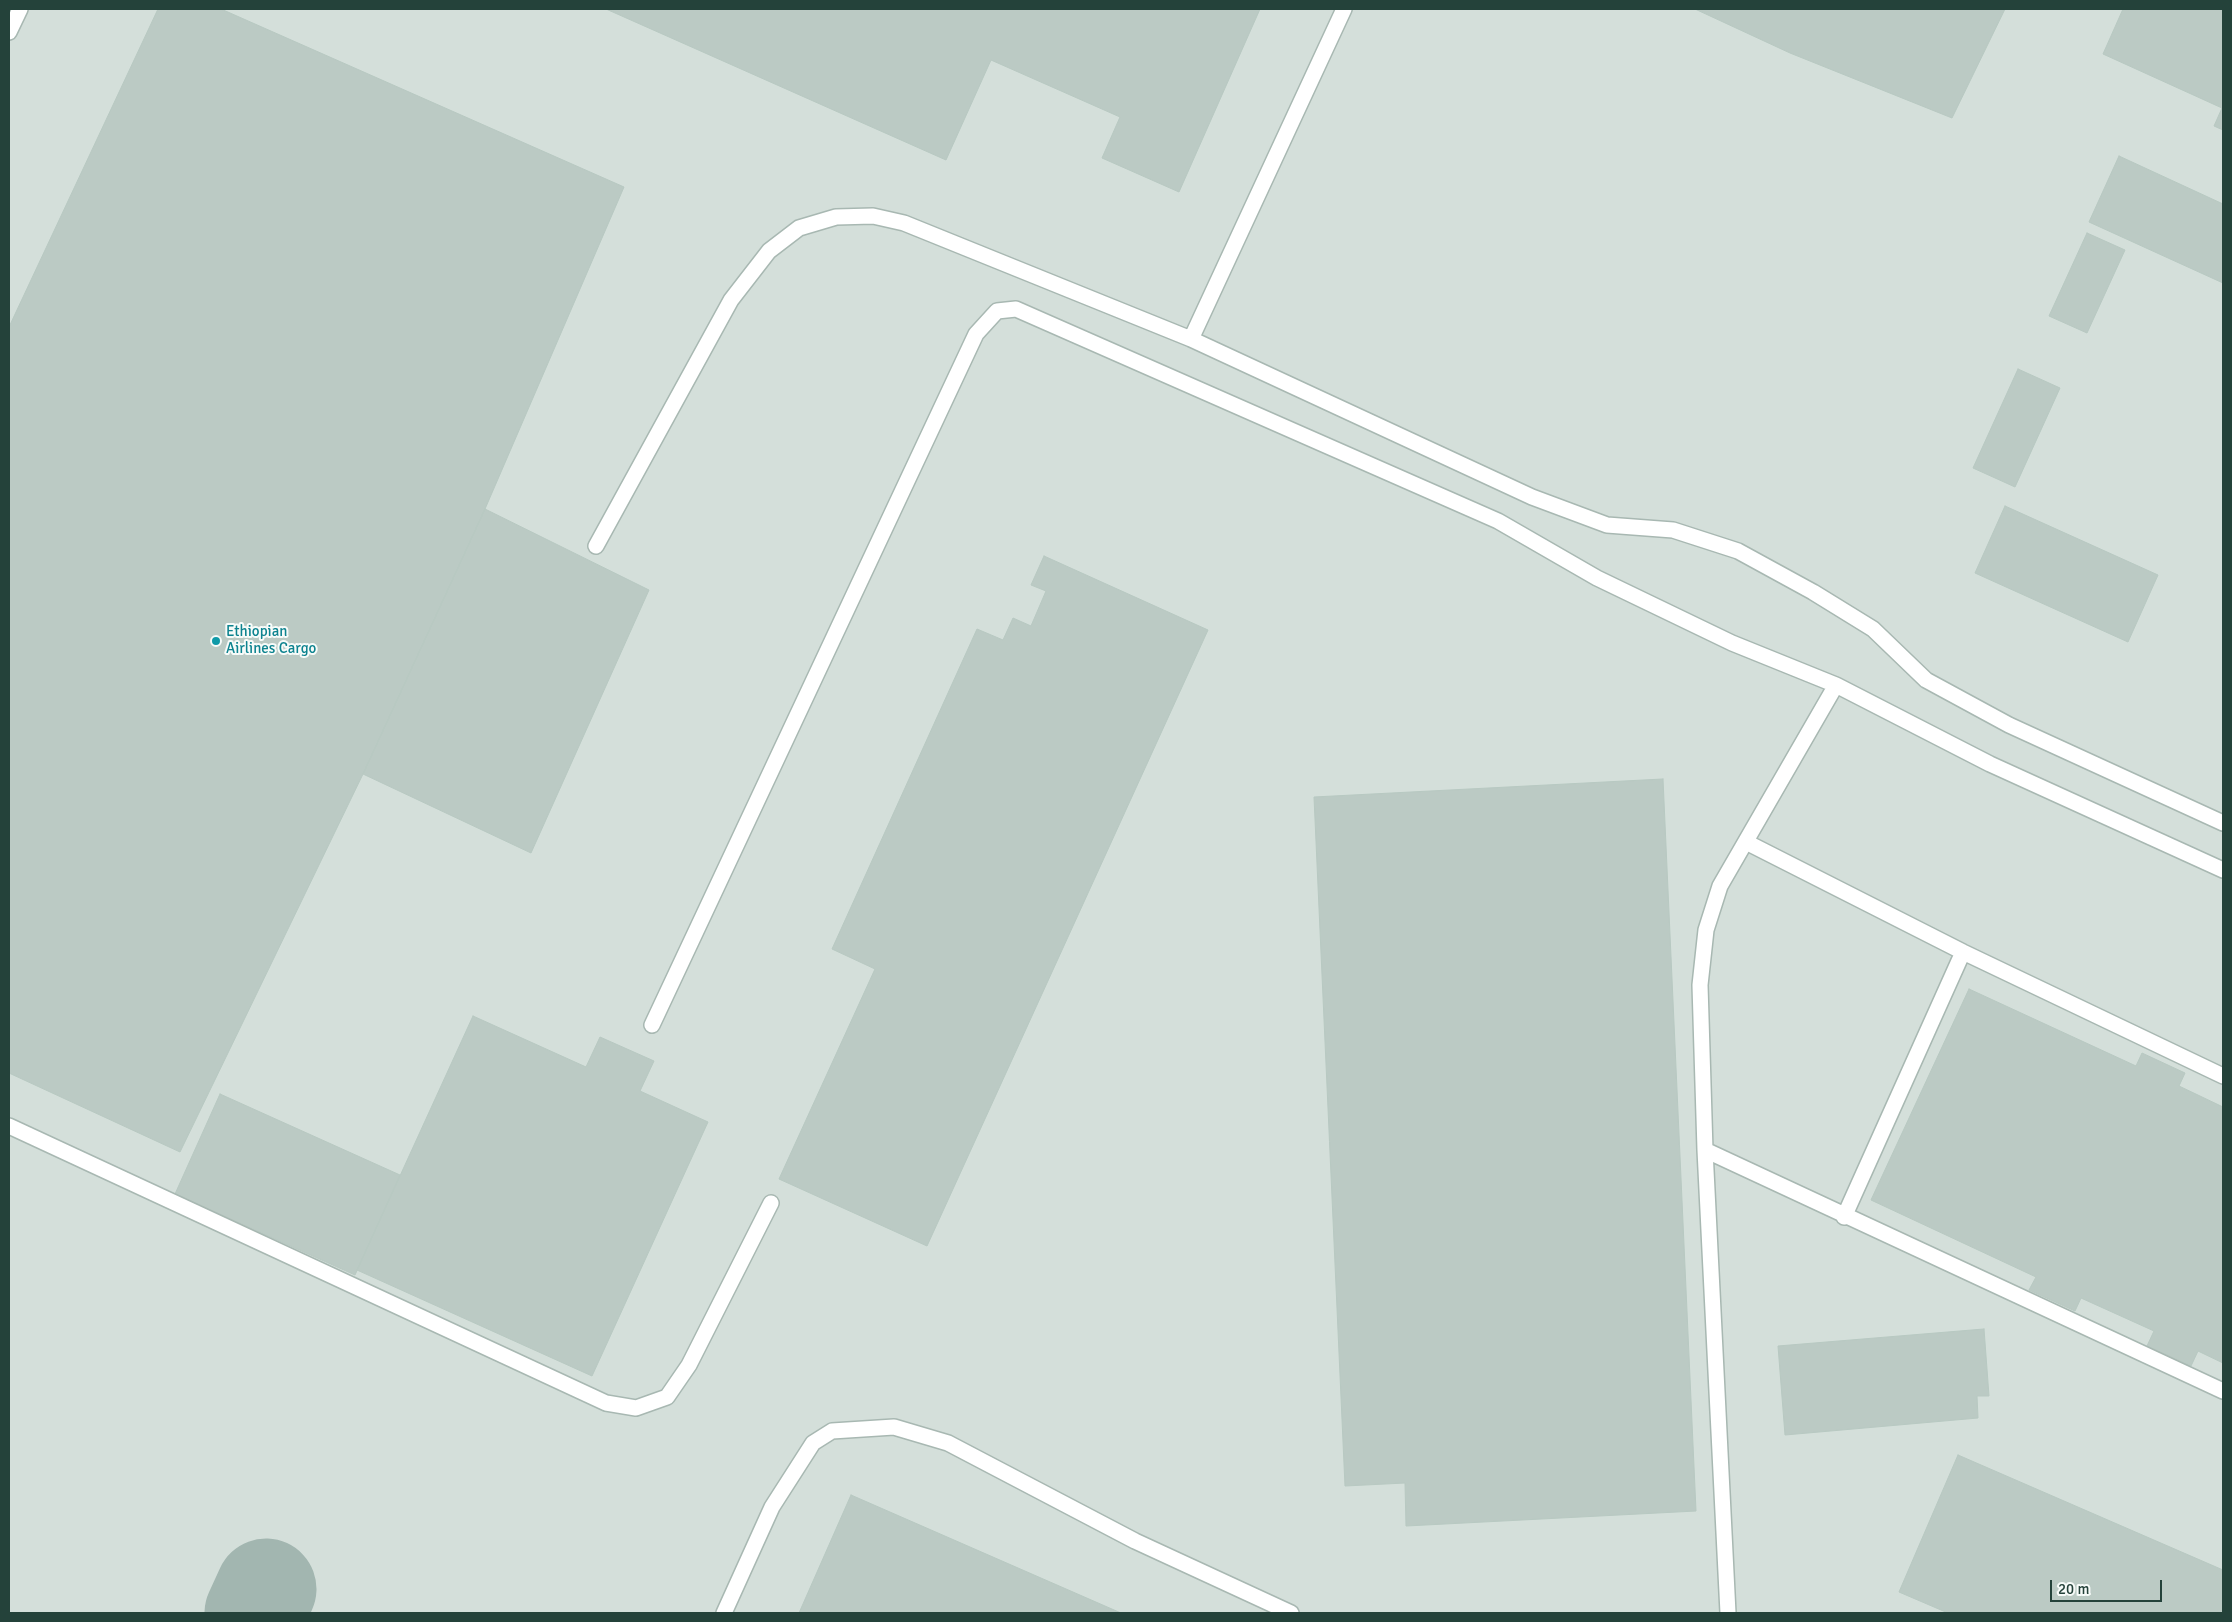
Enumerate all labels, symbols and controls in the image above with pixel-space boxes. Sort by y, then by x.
place label: Ethiopian Airlines Cargo [226,623,316,658]
marker: Ethiopian Airlines Cargo [210,635,222,647]
scale bar [2052,1570,2164,1602]
text: 20 m [2058,1580,2089,1598]

